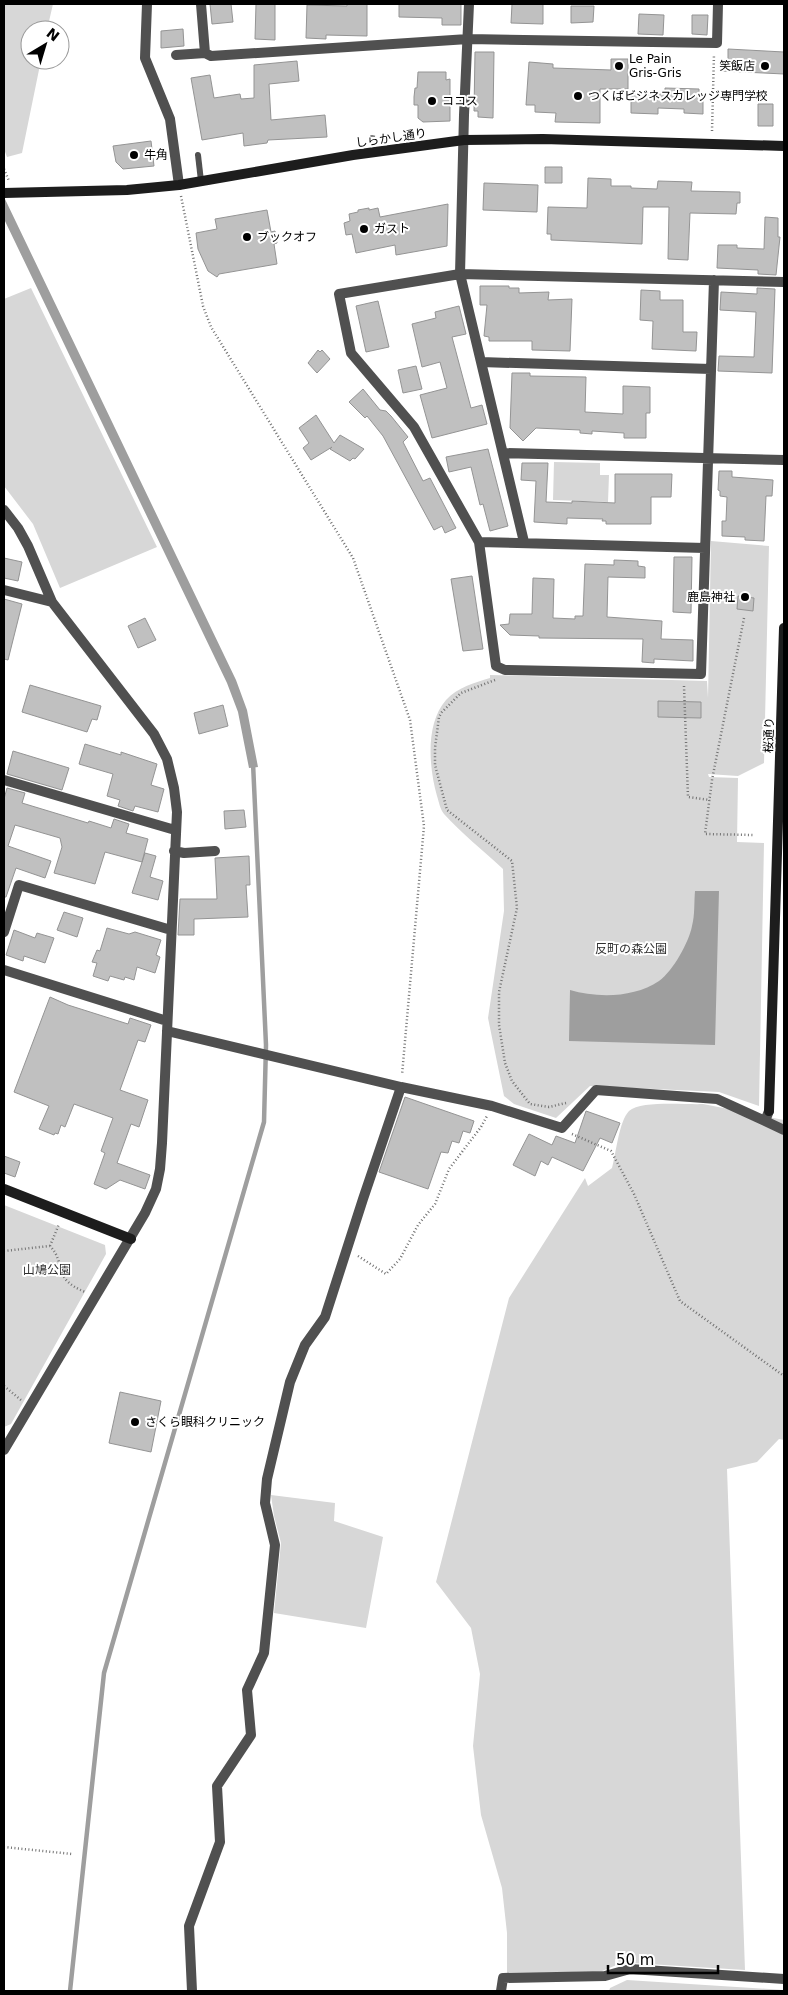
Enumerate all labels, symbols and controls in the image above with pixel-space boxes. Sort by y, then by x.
north arrow [20,20,70,70]
text: N [43,25,63,45]
place label: Le Pain Gris-Gris [629,52,681,80]
place label: 笑飯店 [719,59,755,73]
marker: Le Pain Gris-Gris [613,60,625,72]
marker: 笑飯店 [759,60,771,72]
place label: つくばビジネスカレッジ専門学校 [588,89,768,103]
marker: つくばビジネスカレッジ専門学校 [572,90,584,102]
place label: ココス [442,94,478,108]
marker: ココス [426,95,438,107]
street label: しらかし通り [354,126,428,150]
place label: 牛角 [144,148,168,162]
marker: 牛角 [128,149,140,161]
place label: ガスト [374,222,410,236]
marker: ガスト [358,223,370,235]
place label: ブックオフ [257,230,317,244]
marker: ブックオフ [241,231,253,243]
place label: 鹿島神社 [687,590,735,604]
marker: 鹿島神社 [739,591,751,603]
street label: 桜通り [761,717,777,753]
park label: 反町の森公園 [595,942,667,956]
park label: 山鳩公園 [23,1263,71,1277]
place label: さくら眼科クリニック [145,1415,265,1429]
marker: さくら眼科クリニック [129,1416,141,1428]
scale bar [608,1942,718,1974]
text: 50 m [616,1951,654,1969]

